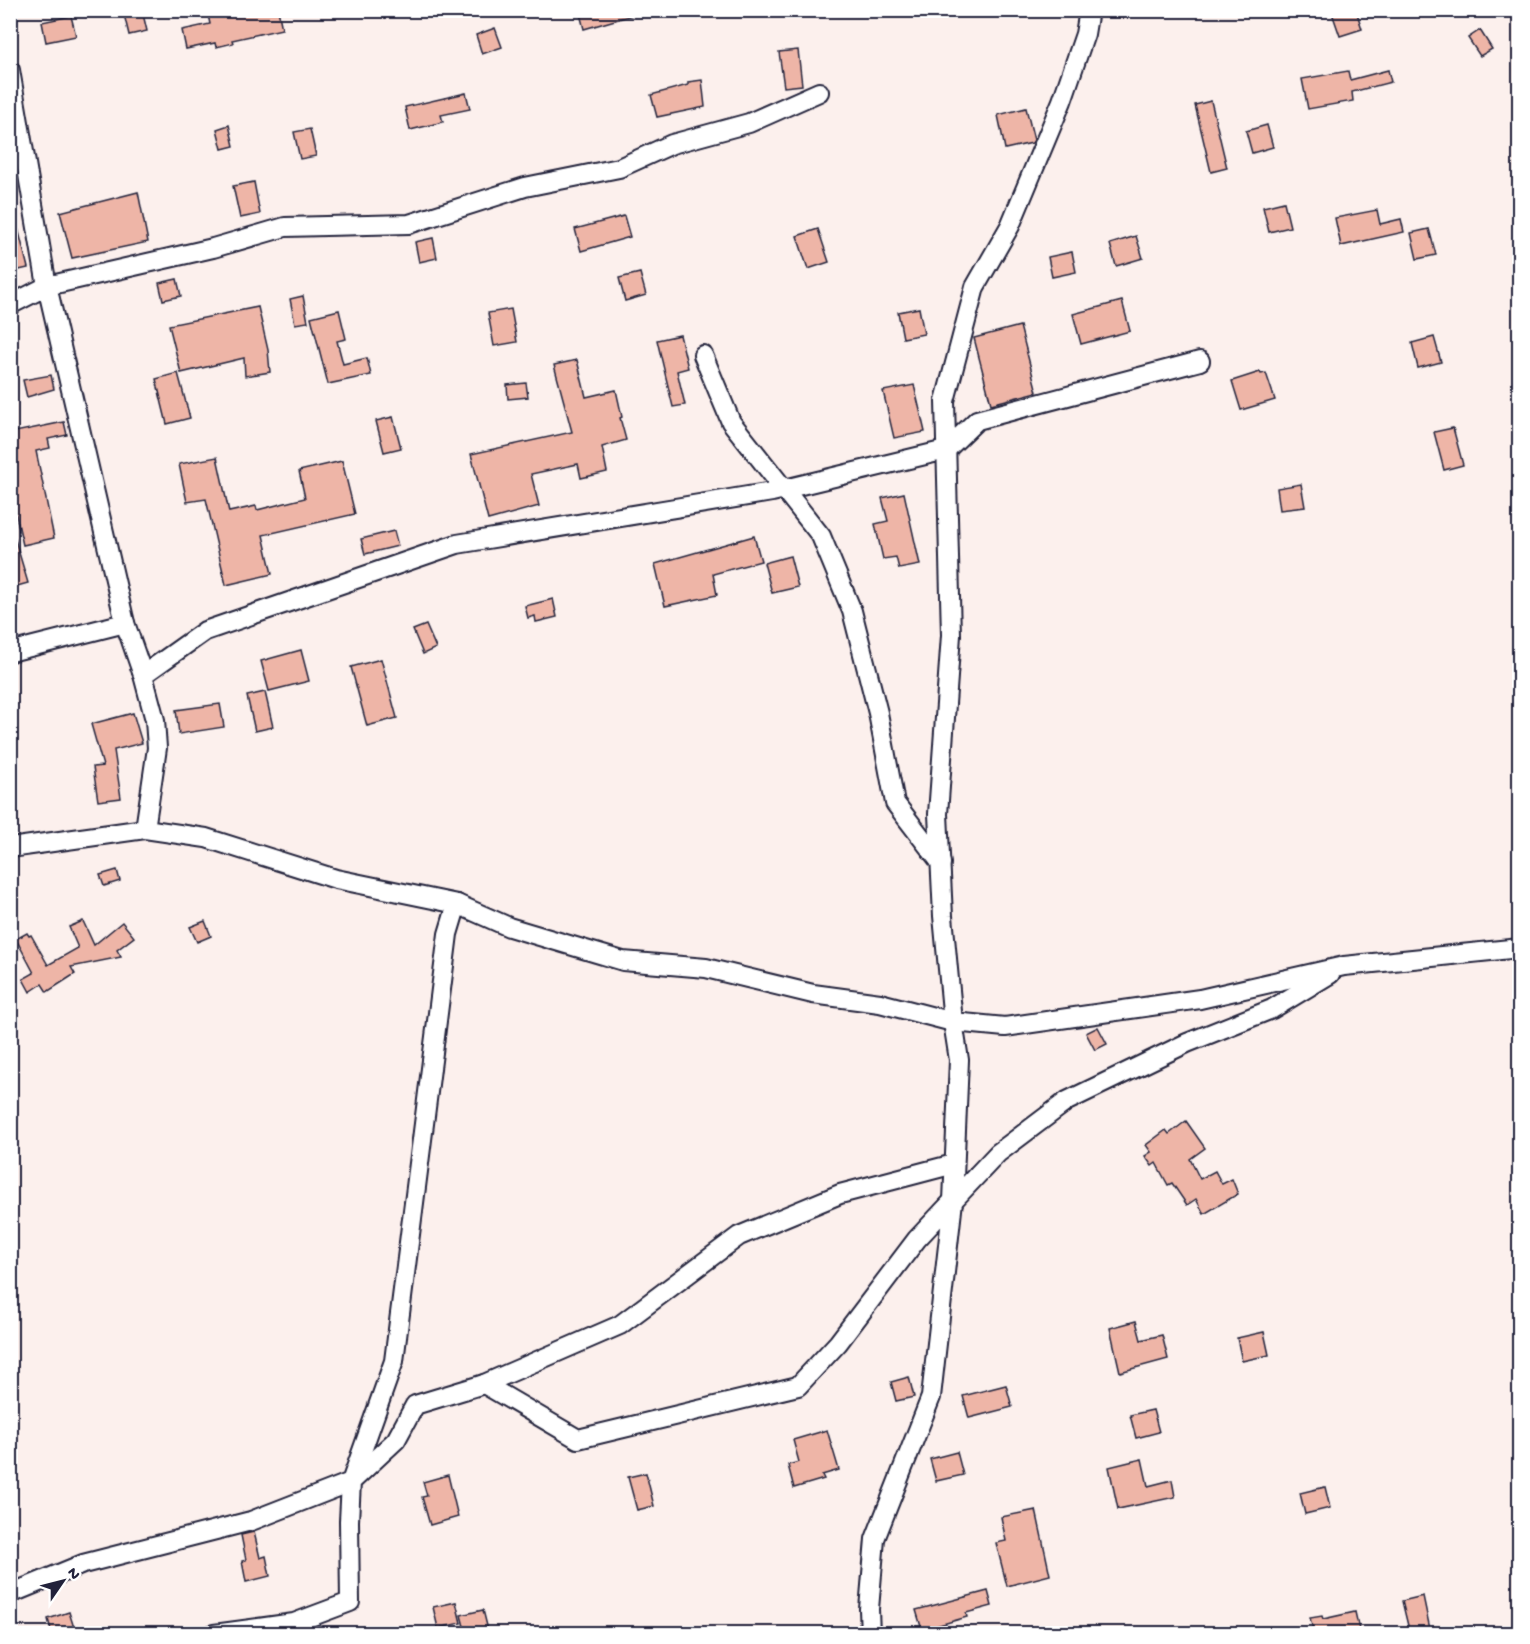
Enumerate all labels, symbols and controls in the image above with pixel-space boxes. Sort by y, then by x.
north arrow [33,1551,93,1611]
text: N [62,1565,84,1585]

